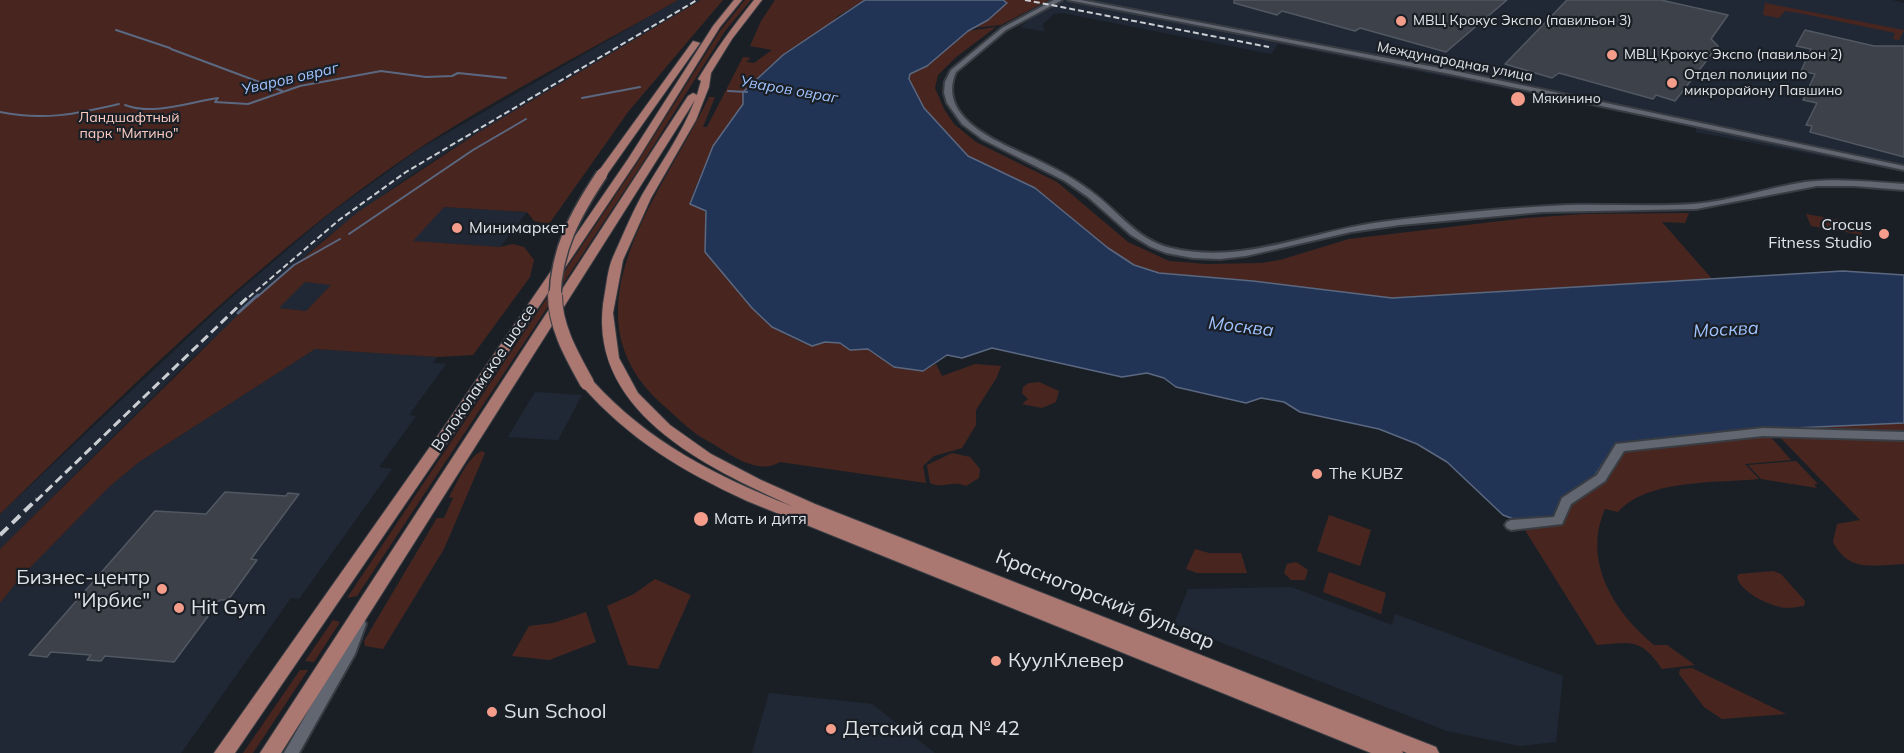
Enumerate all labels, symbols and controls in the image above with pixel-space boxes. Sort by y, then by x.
place label: МВЦ Крокус Экспо (павильон 3) [1413,13,1632,29]
marker: МВЦ Крокус Экспо (павильон 3) [1394,14,1408,28]
street label: Международная улица [1376,39,1534,85]
place label: МВЦ Крокус Экспо (павильон 2) [1624,47,1843,63]
marker: МВЦ Крокус Экспо (павильон 2) [1605,48,1619,62]
water label: Уваров овраг [240,59,340,99]
place label: Отдел полиции по микрорайону Павшино [1684,67,1842,100]
water label: Уваров овраг [739,73,839,107]
marker: Отдел полиции по микрорайону Павшино [1665,76,1679,90]
marker: Мякинино [1509,90,1527,108]
place label: Мякинино [1532,91,1601,107]
park label: Ландшафтный парк "Митино" [79,110,179,142]
place label: Crocus Fitness Studio [1768,215,1872,253]
place label: Минимаркет [469,218,566,238]
marker: Минимаркет [450,221,464,235]
marker: Crocus Fitness Studio [1877,227,1891,241]
street label: Волоколамское шоссе [428,301,540,455]
water label: Москва [1207,312,1275,342]
water label: Москва [1693,317,1759,343]
place label: The KUBZ [1329,464,1403,484]
marker: The KUBZ [1310,467,1324,481]
place label: Мать и дитя [714,509,807,529]
marker: Мать и дитя [692,510,710,528]
street label: Красногорский бульвар [992,545,1218,655]
place label: Бизнес-центр "Ирбис" [16,566,150,613]
marker: Бизнес-центр "Ирбис" [155,582,169,596]
place label: Hit Gym [191,596,266,620]
marker: Hit Gym [172,601,186,615]
place label: КуулКлевер [1008,649,1124,673]
marker: КуулКлевер [989,654,1003,668]
place label: Sun School [504,700,607,724]
marker: Sun School [485,705,499,719]
place label: Детский сад № 42 [843,717,1020,741]
marker: Детский сад № 42 [824,722,838,736]

